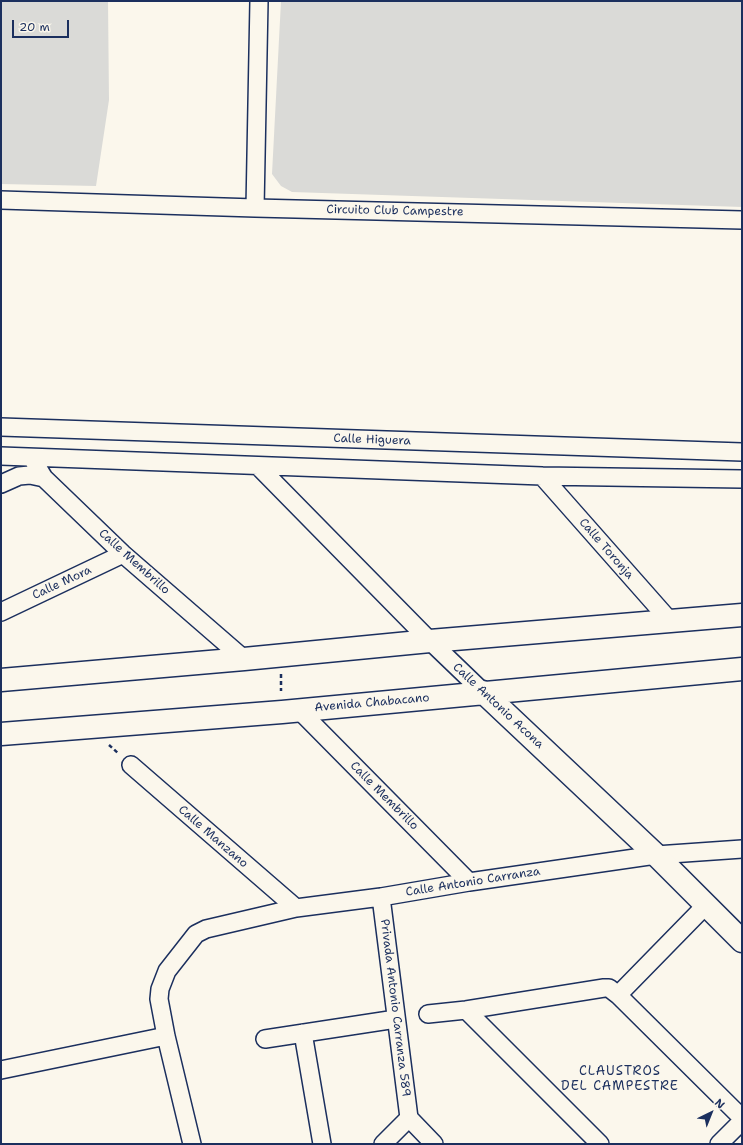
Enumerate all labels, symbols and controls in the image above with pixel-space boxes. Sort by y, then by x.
scale bar [14,12,71,38]
text: 20 m [19,19,50,35]
street label: Circuito Club Campestre [326,203,464,219]
street label: Calle Higuera [333,431,411,449]
street label: Calle Toronja [576,516,636,582]
street label: Calle Membrillo [95,526,173,598]
street label: Calle Mora [30,563,94,603]
street label: Calle Antonio Acona [450,660,546,752]
street label: Avenida Chabacano [314,691,430,715]
street label: Calle Membrillo [347,759,421,833]
street label: Calle Manzano [175,803,251,871]
street label: Calle Antonio Carranza [405,864,541,900]
street label: Privada Antonio Carranza 589 [377,918,413,1098]
district label: CLAUSTROS DEL CAMPESTRE [561,1064,679,1095]
north arrow [691,1093,731,1133]
text: N [711,1095,728,1112]

